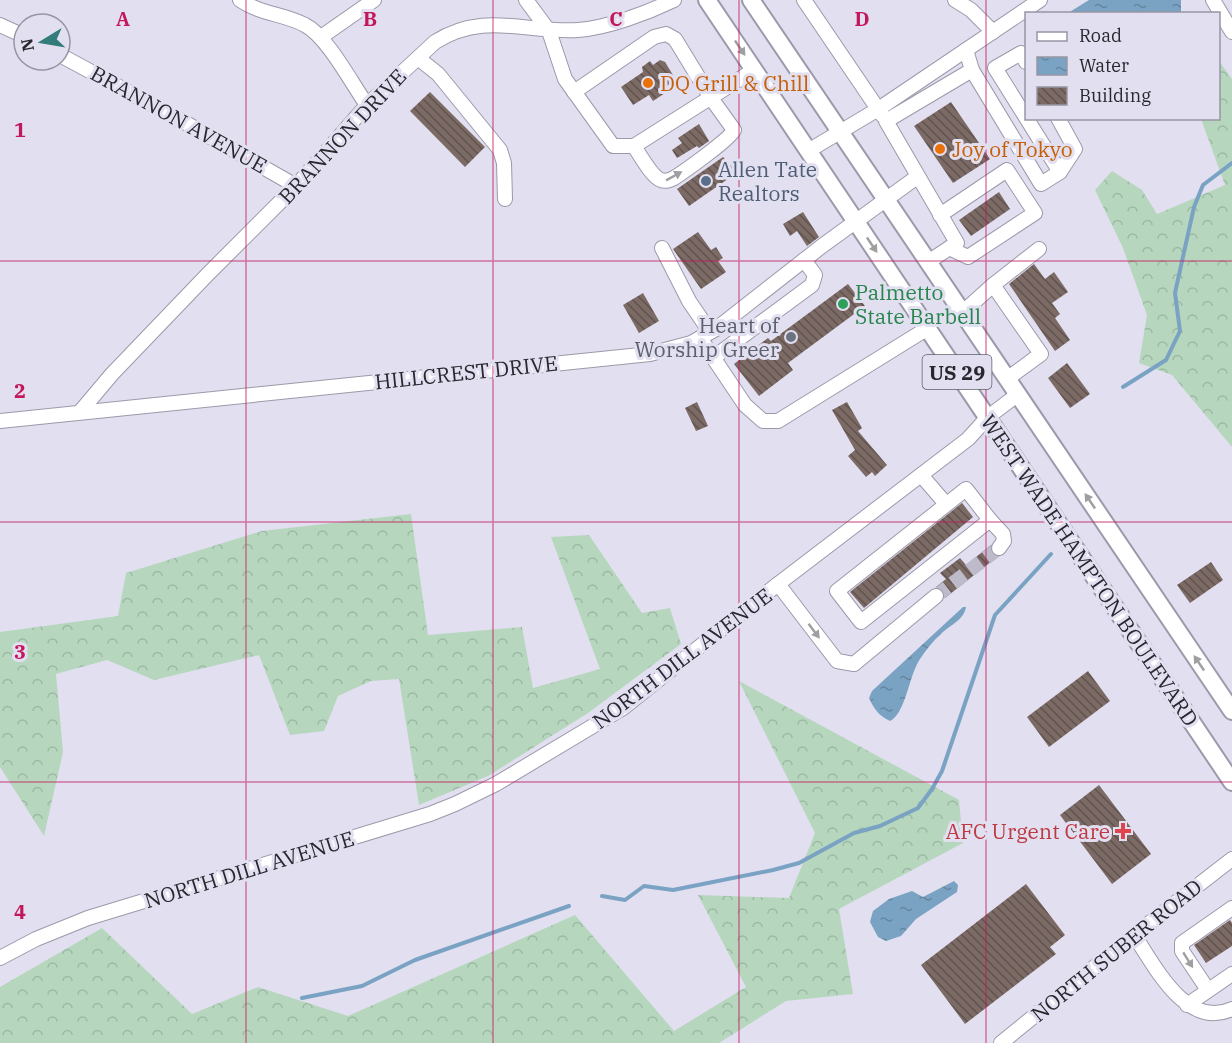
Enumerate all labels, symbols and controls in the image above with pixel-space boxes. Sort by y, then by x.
text: A [116,5,130,32]
text: B [363,5,377,32]
text: C [609,5,623,32]
text: D [854,5,870,32]
north arrow [12,12,72,72]
legend [1025,12,1220,120]
text: Road [1079,24,1122,47]
text: N [16,37,38,53]
one-way arrow [734,40,746,56]
text: Water [1079,54,1129,77]
street label: BRANNON AVENUE [86,59,272,179]
street label: BRANNON DRIVE [272,62,412,210]
place label: DQ Grill & Chill [660,69,809,97]
marker: DQ Grill & Chill [641,76,655,90]
text: Building [1079,84,1151,107]
text: 1 [14,116,26,143]
place label: Joy of Tokyo [952,135,1073,163]
marker: Joy of Tokyo [933,142,947,156]
place label: Allen Tate Realtors [718,155,817,207]
one-way arrow [666,171,683,181]
marker: Allen Tate Realtors [699,174,713,188]
one-way arrow [866,237,878,253]
place label: Palmetto State Barbell [855,278,981,330]
marker: Palmetto State Barbell [836,297,850,311]
place label: Heart of Worship Greer [634,311,781,363]
marker: Heart of Worship Greer [784,330,798,344]
street label: HILLCREST DRIVE [373,348,559,396]
road number: US 29 [922,355,992,389]
text: 2 [14,377,26,404]
street label: WEST WADE HAMPTON BOULEVARD [975,409,1205,731]
one-way arrow [1084,494,1096,510]
street label: NORTH DILL AVENUE [587,581,777,735]
one-way arrow [807,623,820,639]
text: 3 [14,638,26,665]
one-way arrow [1194,655,1205,671]
place label: AFC Urgent Care [946,817,1110,845]
marker: AFC Urgent Care [1114,822,1132,840]
street label: NORTH DILL AVENUE [141,824,357,914]
street label: NORTH SUBER ROAD [1025,872,1207,1028]
text: 4 [14,898,26,925]
one-way arrow [1182,951,1193,968]

